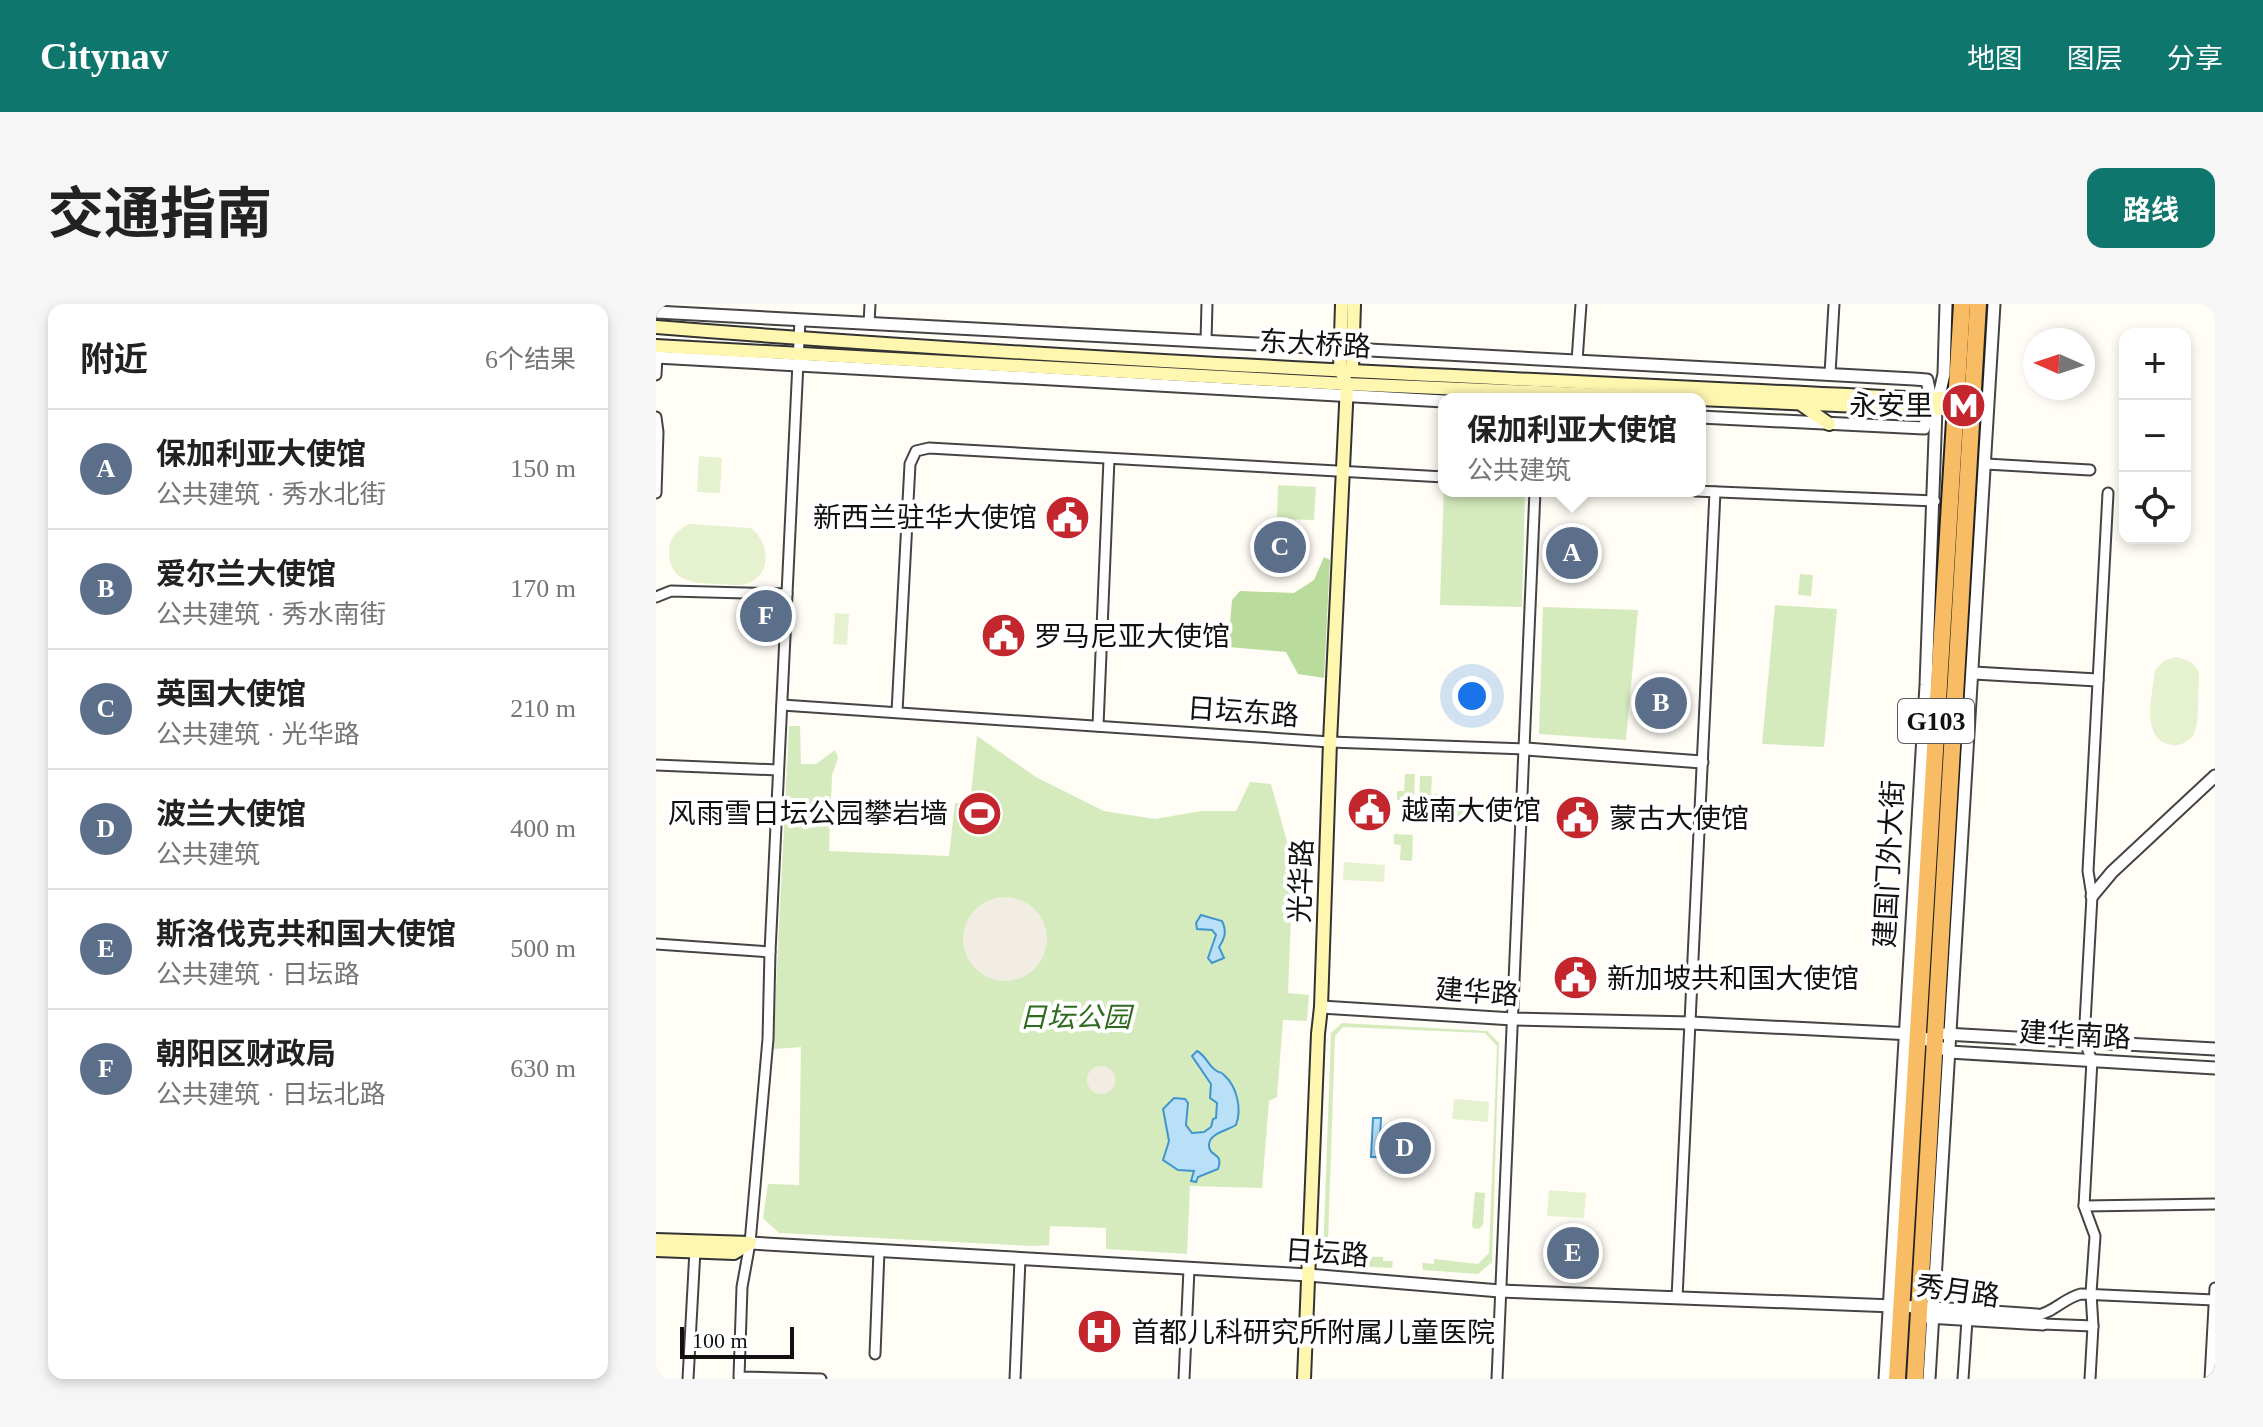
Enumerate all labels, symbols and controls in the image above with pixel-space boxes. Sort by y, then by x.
text: Citynav [40,35,169,77]
text: 地图 [1967,43,2023,74]
text: 图层 [2067,43,2123,74]
text: 分享 [2167,43,2223,74]
button: 路线 [2087,168,2215,248]
text: 交通指南 [48,183,272,245]
street label: 东大桥路 [1258,326,1372,362]
north arrow [2023,328,2095,400]
map controls [2119,328,2191,544]
button: + [2119,328,2191,400]
text: 附近 [80,341,148,378]
text: 6个结果 [485,345,576,374]
metro station icon: 永安里 [1940,381,1988,429]
place label: 永安里 [1849,390,1933,421]
popup [1438,393,1706,497]
button: − [2119,400,2191,472]
text: 保加利亚大使馆 [1467,413,1677,446]
text: 保加利亚大使馆 [156,437,366,470]
text: A [97,454,115,483]
text: 150 m [510,454,576,483]
text: 公共建筑 [1467,456,1571,485]
button: locate [2119,472,2191,544]
text: 公共建筑 · 秀水北街 [156,480,386,509]
public building icon: 新西兰驻华大使馆 [1044,493,1092,541]
place label: 新西兰驻华大使馆 [813,502,1037,533]
pin: C [1254,517,1306,577]
pin: A [1546,523,1598,583]
text: 爱尔兰大使馆 [156,557,336,590]
text: B [97,574,115,603]
text: 170 m [510,574,576,603]
pin: F [740,586,792,646]
text: 公共建筑 · 秀水南街 [156,600,386,629]
public building icon: 罗马尼亚大使馆 [979,612,1027,660]
place label: 罗马尼亚大使馆 [1034,621,1230,652]
pin: B [1635,673,1687,733]
your location [1452,676,1492,716]
text: 英国大使馆 [156,677,306,710]
street label: 日坛东路 [1186,693,1300,731]
text: C [97,694,115,723]
text: 210 m [510,694,576,723]
road number: G103 [1898,699,1974,743]
text: 公共建筑 · 光华路 [156,720,360,749]
street label: 建国门外大街 [1869,779,1909,949]
public building icon: 越南大使馆 [1346,786,1394,834]
sports icon: 风雨雪日坛公园攀岩墙 [955,789,1003,837]
public building icon: 蒙古大使馆 [1554,794,1602,842]
place label: 越南大使馆 [1401,795,1541,826]
text: 波兰大使馆 [156,797,306,830]
place label: 风雨雪日坛公园攀岩墙 [668,798,948,829]
place label: 蒙古大使馆 [1609,803,1749,834]
text: D [97,814,115,843]
text: 400 m [510,814,576,843]
street label: 光华路 [1284,838,1318,924]
text: 公共建筑 [156,840,260,869]
text: 斯洛伐克共和国大使馆 [156,917,456,950]
text: E [97,934,115,963]
text: 500 m [510,934,576,963]
public building icon: 新加坡共和国大使馆 [1552,954,1600,1002]
text: 公共建筑 · 日坛路 [156,960,360,989]
place label: 新加坡共和国大使馆 [1607,963,1859,994]
street label: 建华路 [1434,974,1520,1010]
park label: 日坛公园 [1019,1002,1135,1033]
street label: 建华南路 [2018,1017,2132,1053]
text: 朝阳区财政局 [156,1037,336,1070]
text: F [98,1054,114,1083]
text: 630 m [510,1054,576,1083]
text: 公共建筑 · 日坛北路 [156,1080,386,1109]
pin: D [1379,1118,1431,1178]
pin: E [1547,1223,1599,1283]
street label: 日坛路 [1284,1235,1370,1271]
street label: 秀月路 [1914,1270,2002,1312]
hospital icon: 首都儿科研究所附属儿童医院 [1076,1308,1124,1356]
place label: 首都儿科研究所附属儿童医院 [1131,1317,1495,1348]
scale bar [680,1323,794,1359]
text: 100 m [692,1328,748,1353]

